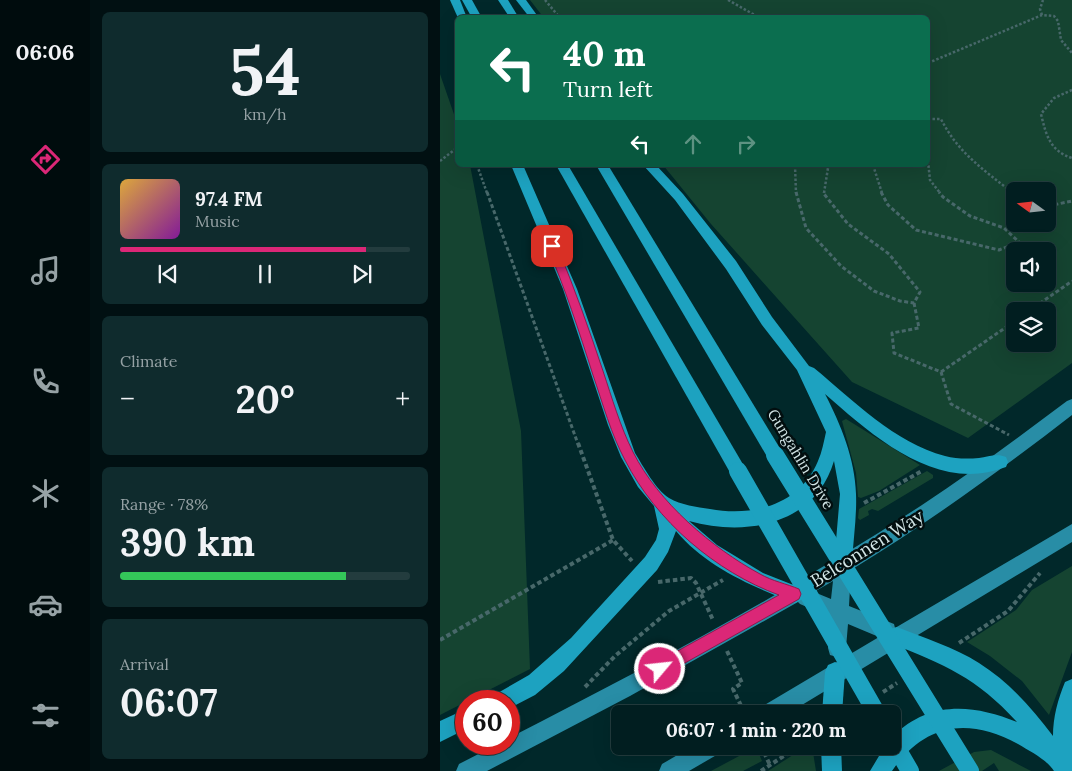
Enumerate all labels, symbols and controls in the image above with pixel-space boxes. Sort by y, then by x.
text: 54 [229,30,301,113]
text: 40 m [563,31,646,76]
icon: left [480,35,545,100]
text: 06:06 [16,38,74,66]
text: Turn left [563,75,653,103]
text: km/h [243,104,287,124]
icon: left [626,130,654,158]
icon: ahead [679,130,707,158]
icon: right [732,130,760,158]
icon: directions [28,142,63,177]
north arrow [1006,182,1056,232]
map controls [1006,182,1056,352]
text: 97.4 FM [195,187,263,211]
text: Music [195,211,240,231]
pin [531,225,573,267]
icon: arrive [538,232,566,260]
button: sound [1006,242,1056,292]
icon: music [28,253,63,288]
icon: previous [154,260,182,288]
icon: pause [251,260,279,288]
icon: next [348,260,376,288]
button: layers [1006,302,1056,352]
text: Climate [120,351,177,371]
icon: phone [28,364,63,399]
text: 20° [236,375,294,423]
text: − [120,381,135,417]
text: + [395,381,410,417]
street label: Gungahlin Drive [764,406,838,512]
icon: climate [28,476,63,511]
text: Range · 78% [120,494,208,514]
street label: Belconnen Way [806,504,928,592]
text: 390 km [120,518,255,566]
icon: car [28,587,63,622]
position arrow [633,642,685,694]
text: Arrival [120,654,169,674]
text: 06:07 [120,678,218,726]
speed limit sign: 60 [455,690,520,755]
icon: filters [28,698,63,733]
text: 06:07 · 1 min · 220 m [666,718,846,742]

